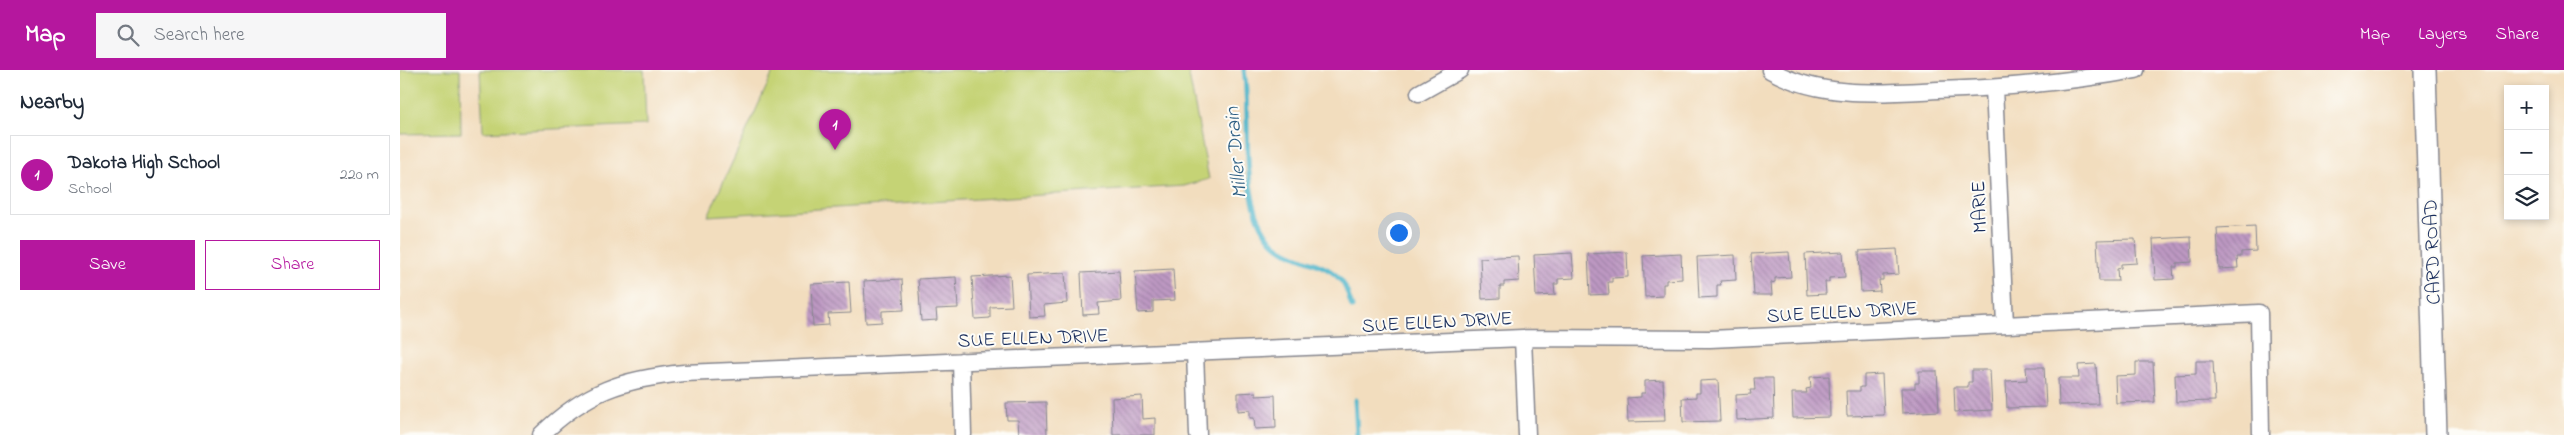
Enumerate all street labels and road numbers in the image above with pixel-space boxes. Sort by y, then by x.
street label: MARIE [1965,180,1996,234]
street label: CARD ROAD [2417,199,2450,305]
street label: SUE ELLEN DRIVE [1766,295,1918,332]
street label: SUE ELLEN DRIVE [1361,305,1513,342]
street label: SUE ELLEN DRIVE [957,322,1109,357]

